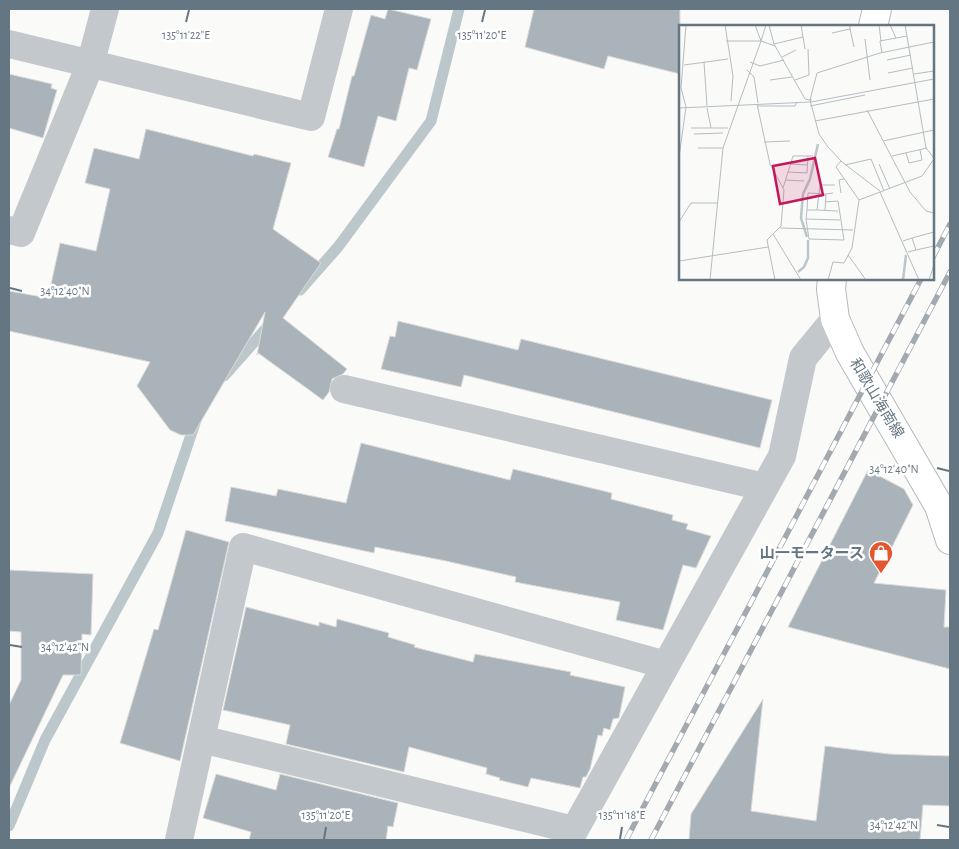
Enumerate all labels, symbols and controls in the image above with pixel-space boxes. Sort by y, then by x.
inset map [679,25,934,280]
text: 135°11'22"E [162,29,210,41]
text: 135°11'20"E [458,29,507,41]
text: 34°12'40"N [40,285,90,297]
street label: 和歌山海南線 [847,355,907,441]
text: 34°12'40"N [869,463,919,475]
shop icon: 山一モータース [868,540,894,574]
place label: 山一モータース [760,545,864,561]
text: 34°12'42"N [41,641,89,653]
text: 135°11'20"E [302,809,351,821]
text: 135°11'18"E [599,809,646,821]
text: 34°12'42"N [870,819,918,831]

